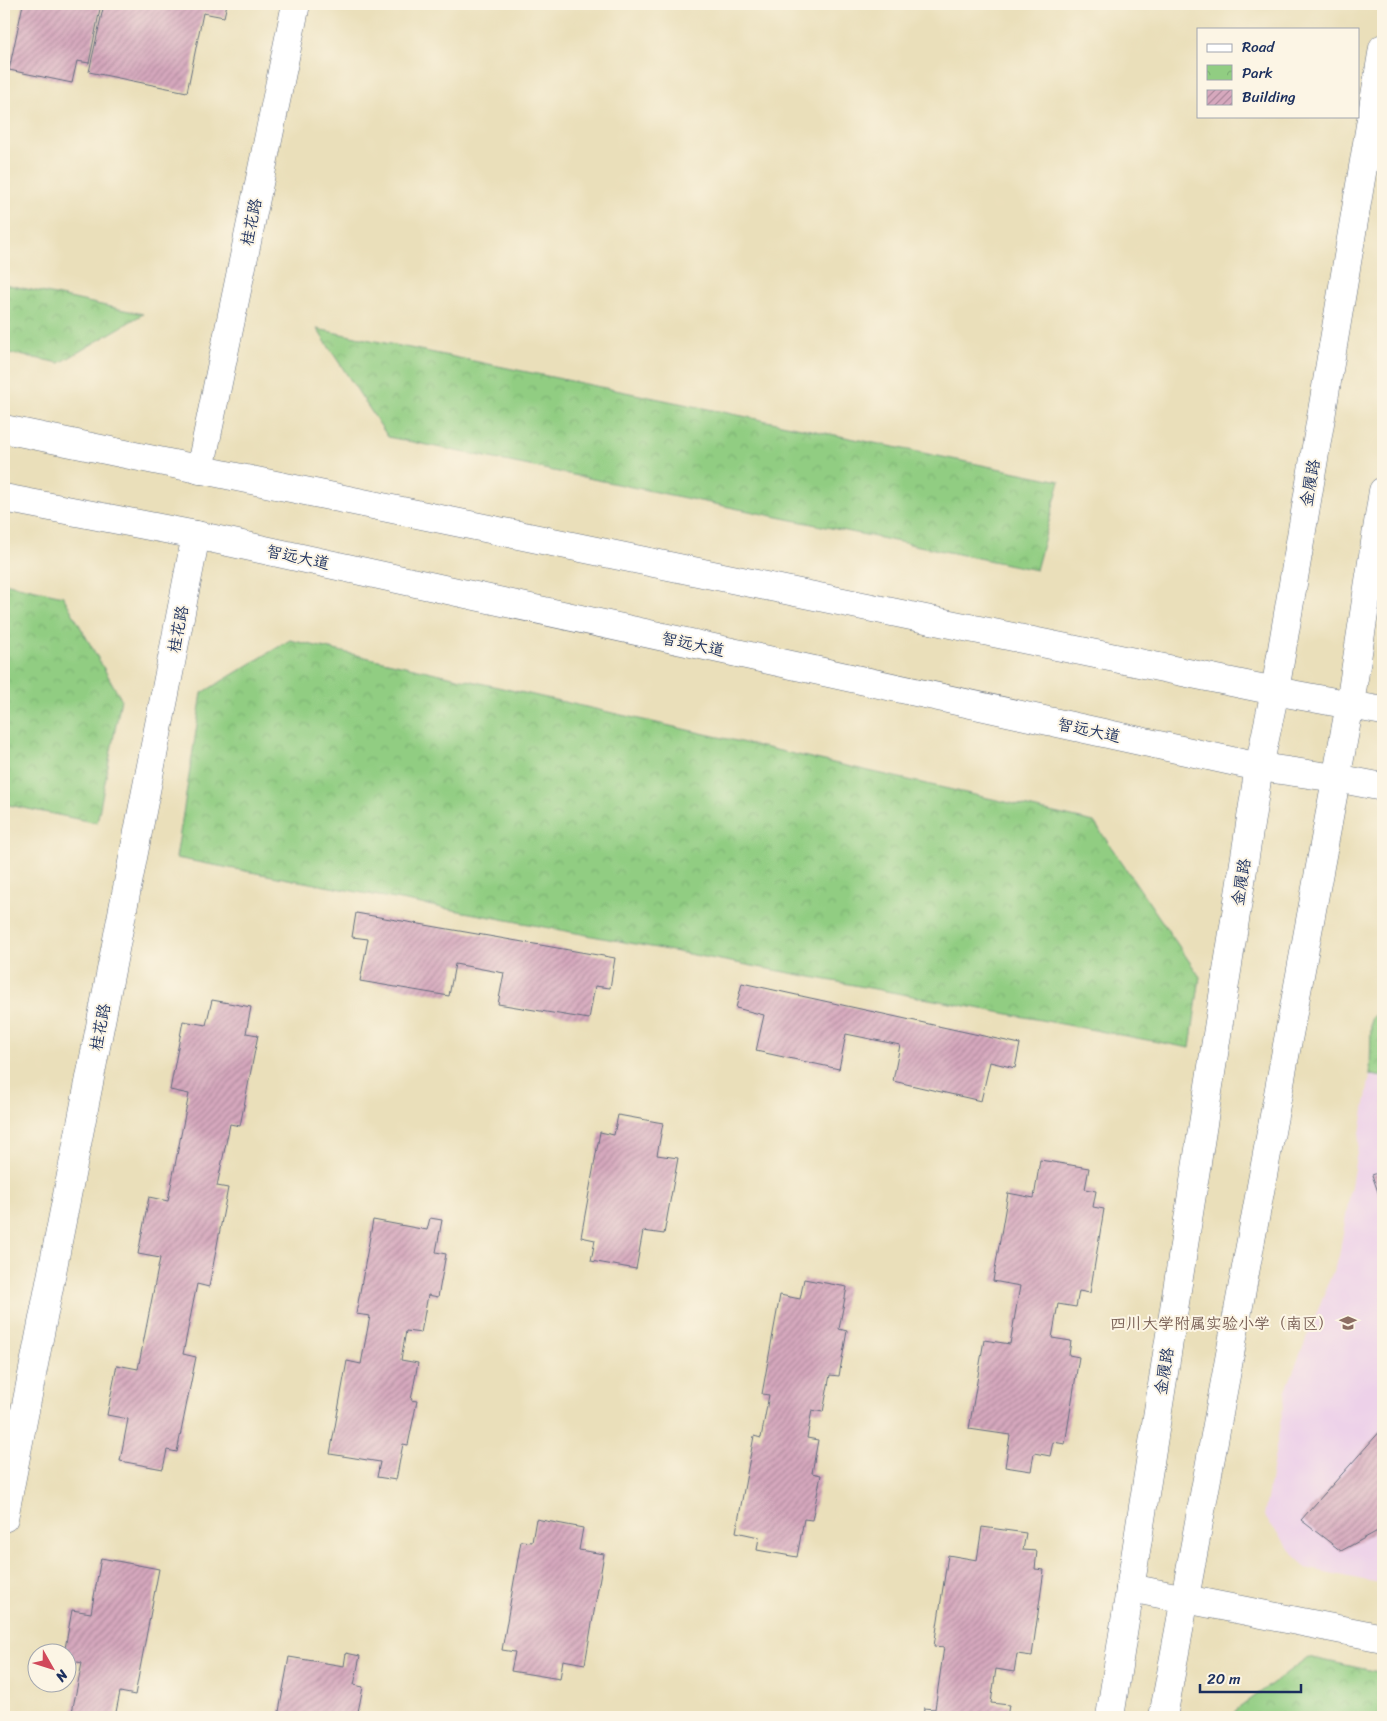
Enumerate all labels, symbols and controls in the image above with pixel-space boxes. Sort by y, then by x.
legend [1197,28,1360,118]
text: Road [1242,34,1275,60]
text: Park [1242,60,1273,86]
text: Building [1242,84,1296,110]
street label: 桂花路 [232,196,270,248]
street label: 金履路 [1292,457,1328,509]
street label: 智远大道 [264,536,332,578]
street label: 桂花路 [159,603,197,655]
street label: 智远大道 [659,623,727,665]
street label: 智远大道 [1055,709,1123,751]
street label: 金履路 [1223,856,1259,908]
street label: 桂花路 [81,1001,119,1053]
place label: 四川大学附属实验小学（南区） [1110,1309,1334,1338]
school or university icon: 四川大学附属实验小学（南区） [1338,1313,1358,1333]
street label: 金履路 [1146,1345,1182,1397]
north arrow [28,1644,78,1694]
scale bar [1200,1661,1301,1693]
text: N [49,1663,75,1688]
text: 20 m [1207,1666,1241,1692]

